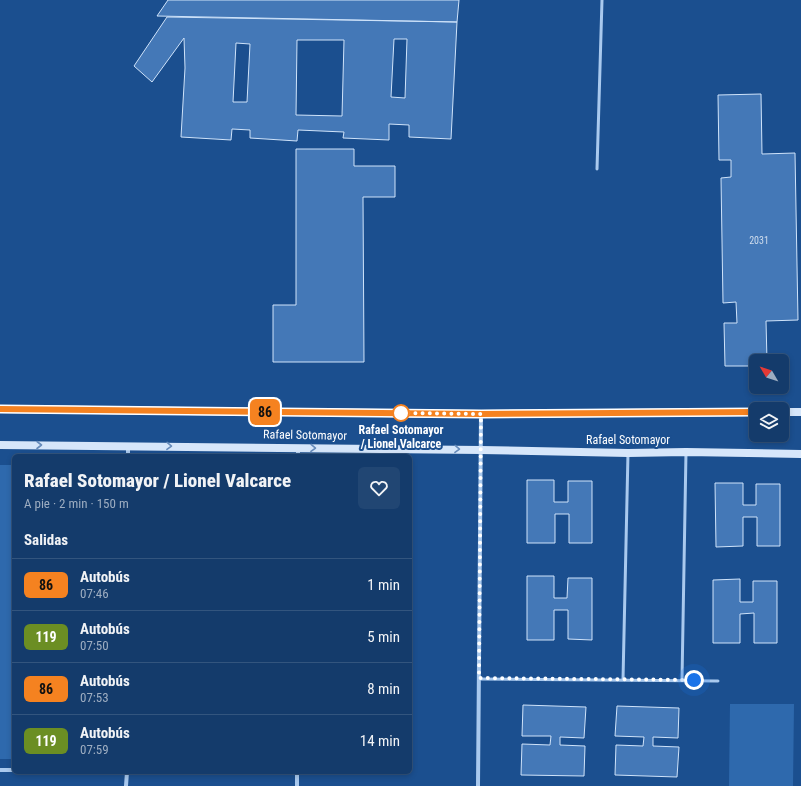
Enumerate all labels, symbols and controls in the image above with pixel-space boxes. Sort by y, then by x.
house number: 2031 [749,235,769,246]
north arrow [749,354,789,394]
map controls [749,354,789,442]
line badge: 86 [247,399,283,425]
button: layers [749,402,789,442]
text: 86 [258,404,272,420]
marker: Rafael Sotomayor / Lionel Valcarce [392,404,410,422]
place label: Rafael Sotomayor / Lionel Valcarce [359,423,444,451]
street label: Rafael Sotomayor [263,427,347,443]
street label: Rafael Sotomayor [586,433,670,447]
one-way arrow [36,441,42,449]
one-way arrow [166,442,172,450]
one-way arrow [310,444,316,452]
one-way arrow [454,445,460,453]
button: heart [358,467,400,509]
text: Rafael Sotomayor / Lionel Valcarce [24,469,291,492]
text: A pie · 2 min · 150 m [24,496,129,511]
text: Salidas [24,531,68,549]
text: Autobús [80,568,130,586]
text: 1 min [367,576,400,594]
text: 86 [39,577,53,593]
text: 07:46 [80,586,109,601]
text: Autobús [80,620,130,638]
text: 5 min [367,628,400,646]
text: 119 [35,629,57,645]
text: 07:50 [80,638,109,653]
your location [684,670,704,690]
text: Autobús [80,672,130,690]
text: 8 min [367,680,400,698]
text: 86 [39,681,53,697]
text: 07:53 [80,690,109,705]
text: Autobús [80,724,130,742]
text: 14 min [360,732,400,750]
text: 119 [35,733,57,749]
text: 07:59 [80,742,109,757]

